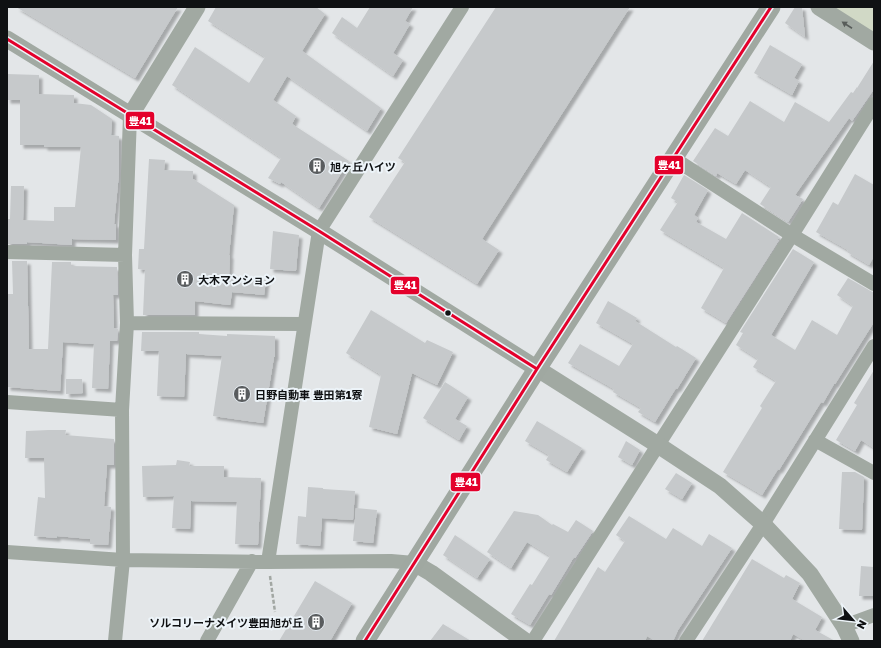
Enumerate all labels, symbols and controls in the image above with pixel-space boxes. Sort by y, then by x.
one-way arrow [841,21,853,28]
line badge: 豊41 [125,111,155,130]
text: 豊41 [128,114,152,127]
line badge: 豊41 [654,155,684,175]
building icon: 旭ヶ丘ハイツ [307,156,327,176]
text: 豊41 [657,158,681,171]
place label: 旭ヶ丘ハイツ [330,160,396,173]
building icon: 大木マンション [175,269,195,289]
place label: 大木マンション [198,273,275,286]
line badge: 豊41 [390,276,420,295]
text: 豊41 [393,278,417,291]
unlabelled marker [443,308,453,318]
building icon: 日野自動車 豊田第1寮 [232,384,252,404]
place label: 日野自動車 豊田第1寮 [255,388,362,401]
line badge: 豊41 [450,472,481,492]
text: 豊41 [454,475,478,488]
north arrow [833,600,873,640]
building icon: ソルコリーナメイツ豊田旭が丘 [306,612,326,632]
place label: ソルコリーナメイツ豊田旭が丘 [149,616,303,629]
text: N [855,618,870,632]

